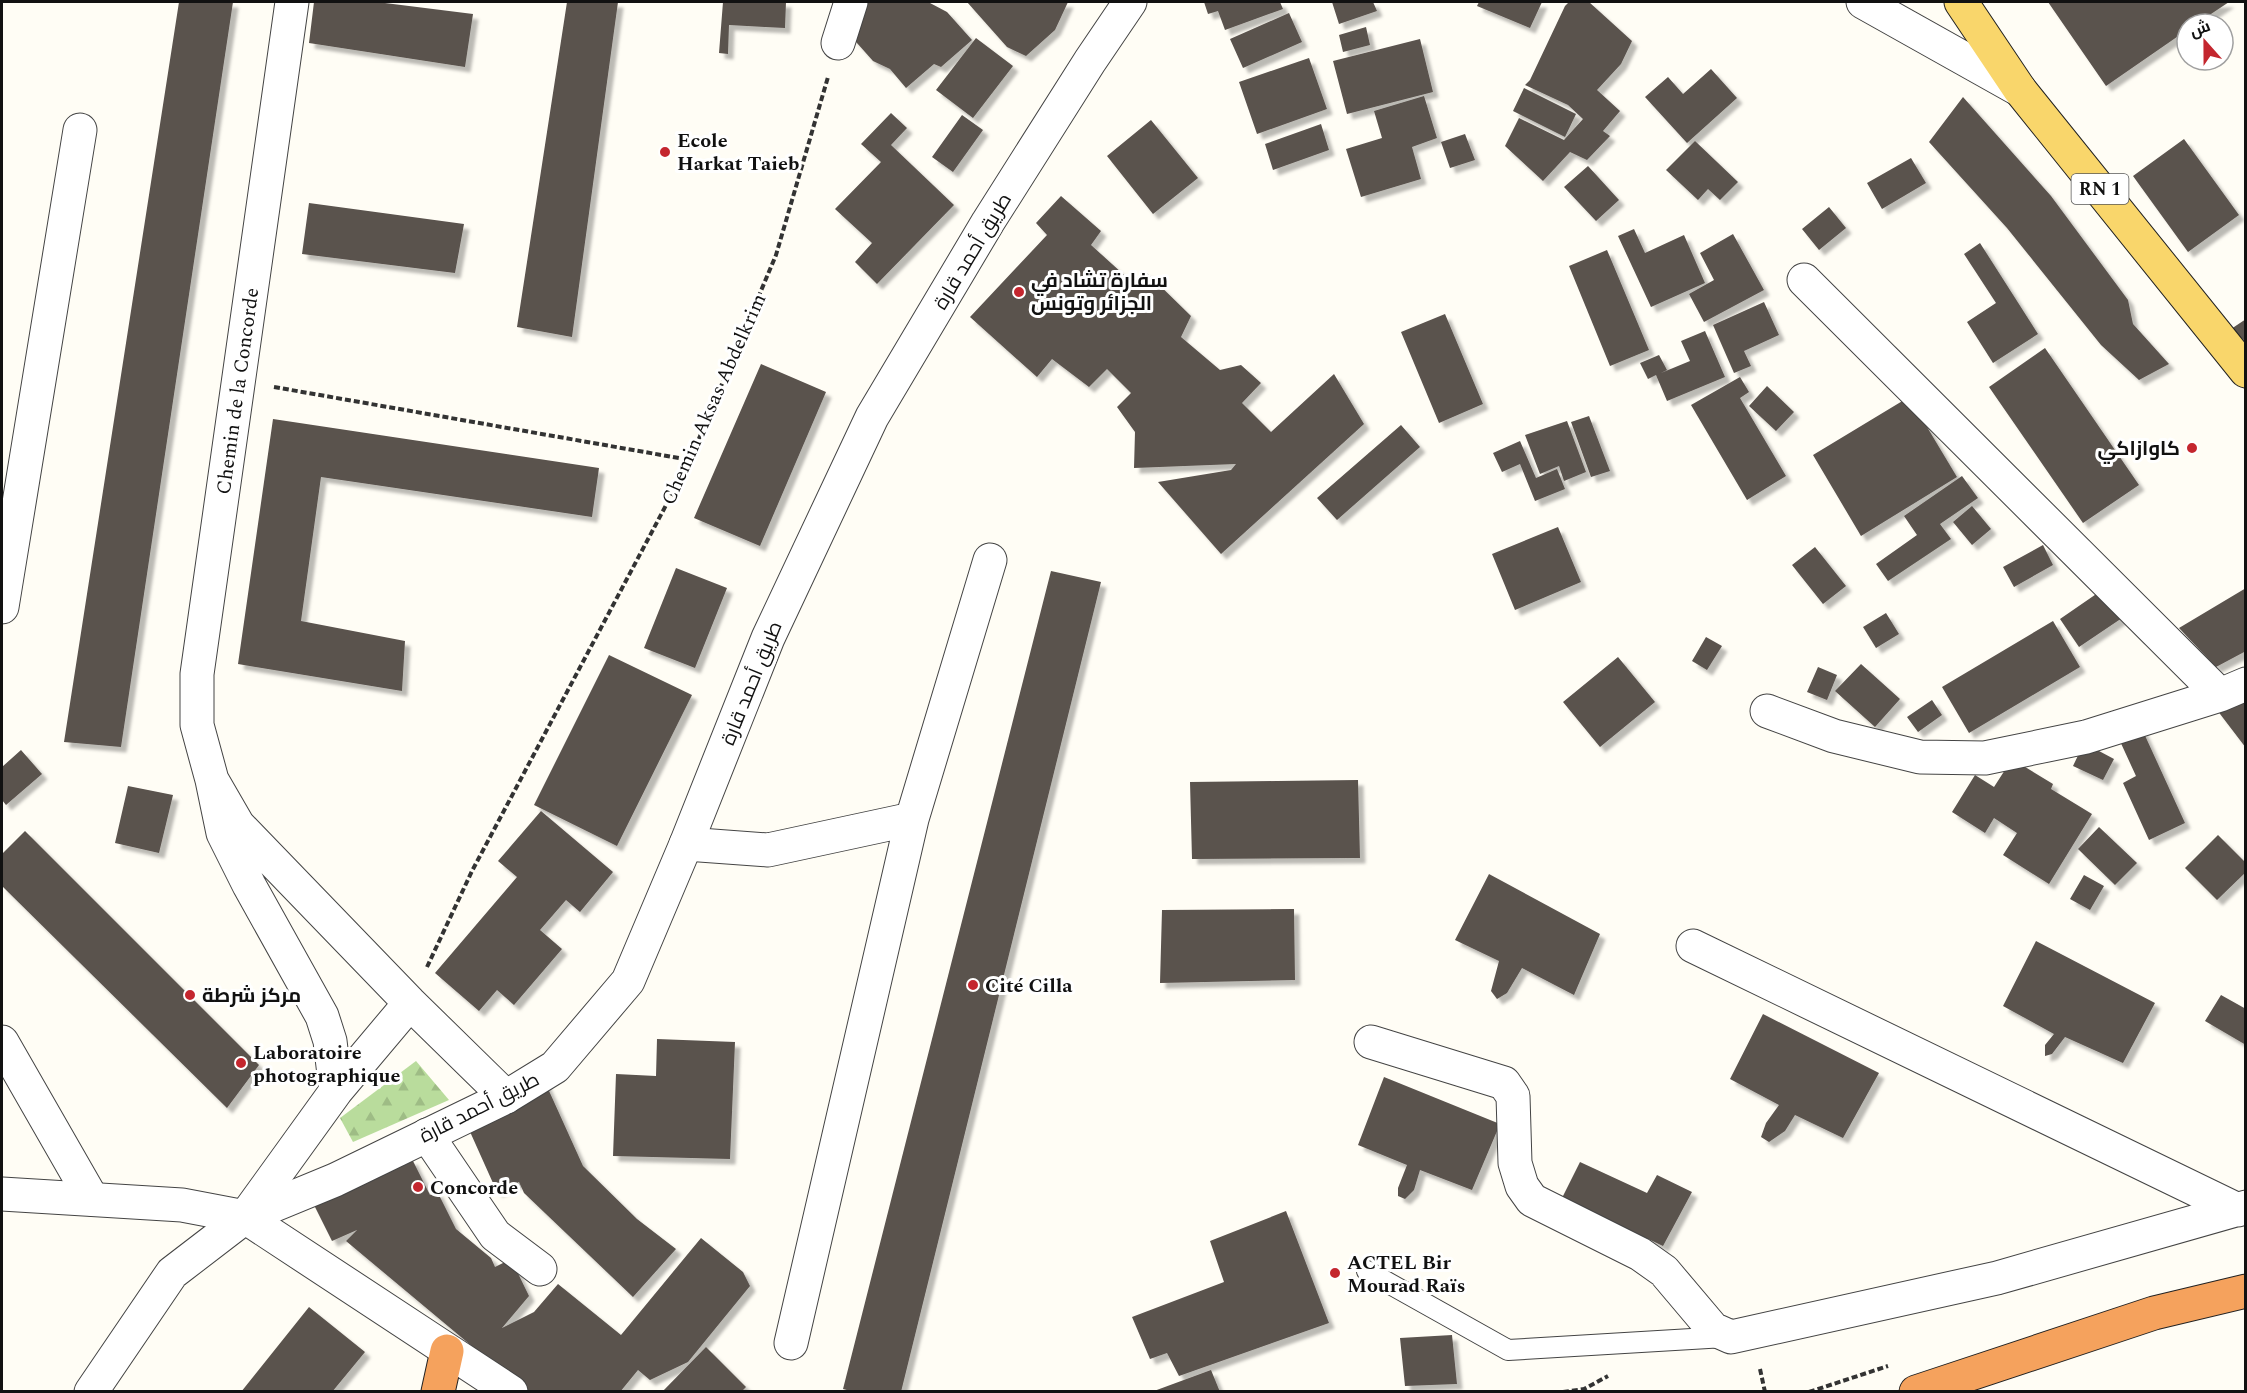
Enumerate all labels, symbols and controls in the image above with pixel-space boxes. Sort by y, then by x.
north arrow [2175,12,2235,72]
text: ش [2186,14,2214,44]
place label: Ecole Harkat Taieb [677,126,799,179]
marker: Ecole Harkat Taieb [658,145,672,159]
road number: RN 1 [2072,174,2128,204]
street label: طريق أحمد قارة [926,187,1020,316]
place label: سفارة تشاد في الجزائر وتونس [1031,266,1168,319]
marker: سفارة تشاد في الجزائر وتونس [1012,285,1026,299]
street label: Chemin de la Concorde [209,286,267,496]
street label: Chemin Aksas Abdelkrim [654,289,774,510]
place label: كاوازاكي [2098,434,2180,464]
marker: كاوازاكي [2185,441,2199,455]
street label: طريق أحمد قارة [713,617,790,750]
place label: Cité Cilla [985,971,1073,1001]
marker: Cité Cilla [966,978,980,992]
place label: مركز شرطة [202,981,301,1011]
marker: مركز شرطة [183,988,197,1002]
place label: Laboratoire photographique [253,1038,400,1091]
marker: Laboratoire photographique [234,1056,248,1070]
street label: طريق أحمد قارة [414,1065,545,1151]
place label: Concorde [430,1173,518,1203]
marker: Concorde [411,1180,425,1194]
place label: ACTEL Bir Mourad Raïs [1347,1248,1466,1301]
marker: ACTEL Bir Mourad Raïs [1328,1266,1342,1280]

